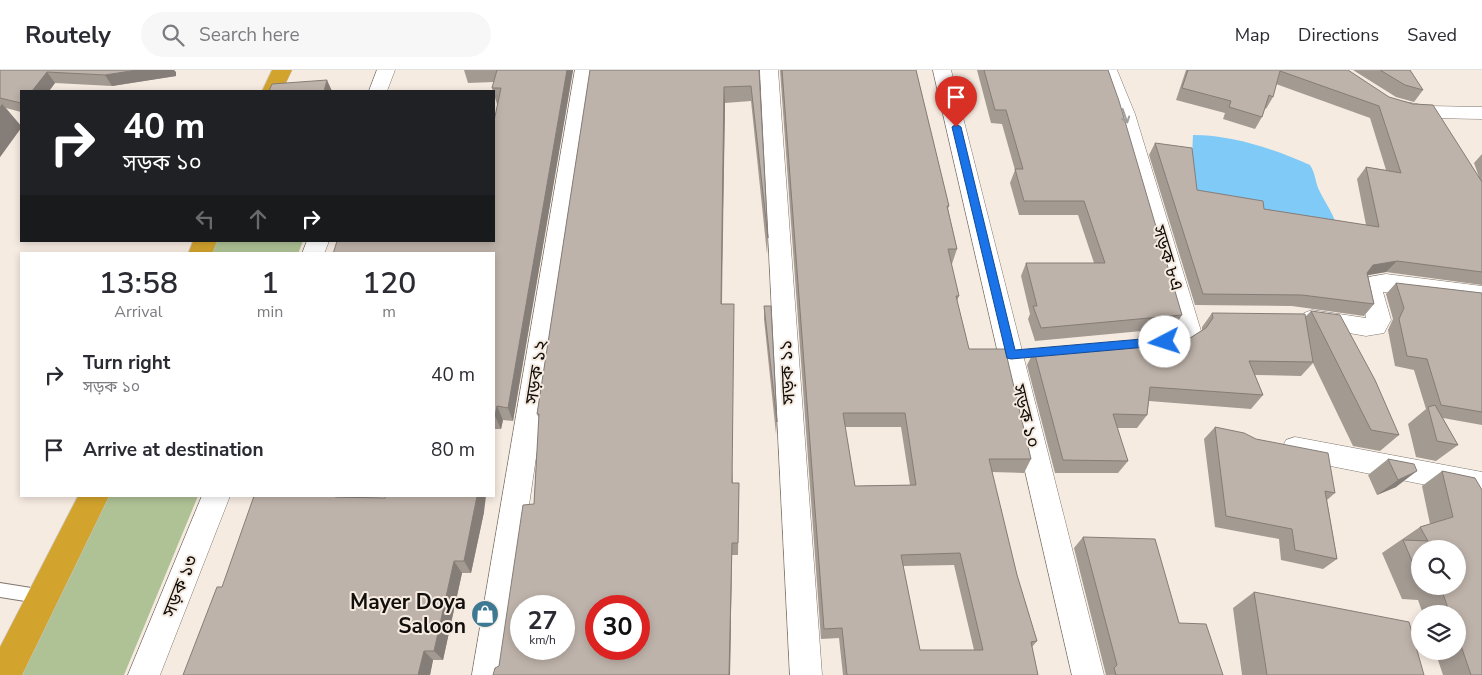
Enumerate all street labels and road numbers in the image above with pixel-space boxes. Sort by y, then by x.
street label: সড়ক ৮এ [1146,221,1189,294]
street label: সড়ক ১২ [519,338,553,407]
street label: সড়ক ১১ [773,339,801,406]
street label: সড়ক ১০ [1006,381,1045,450]
street label: সড়ক ১৩ [156,551,203,621]

